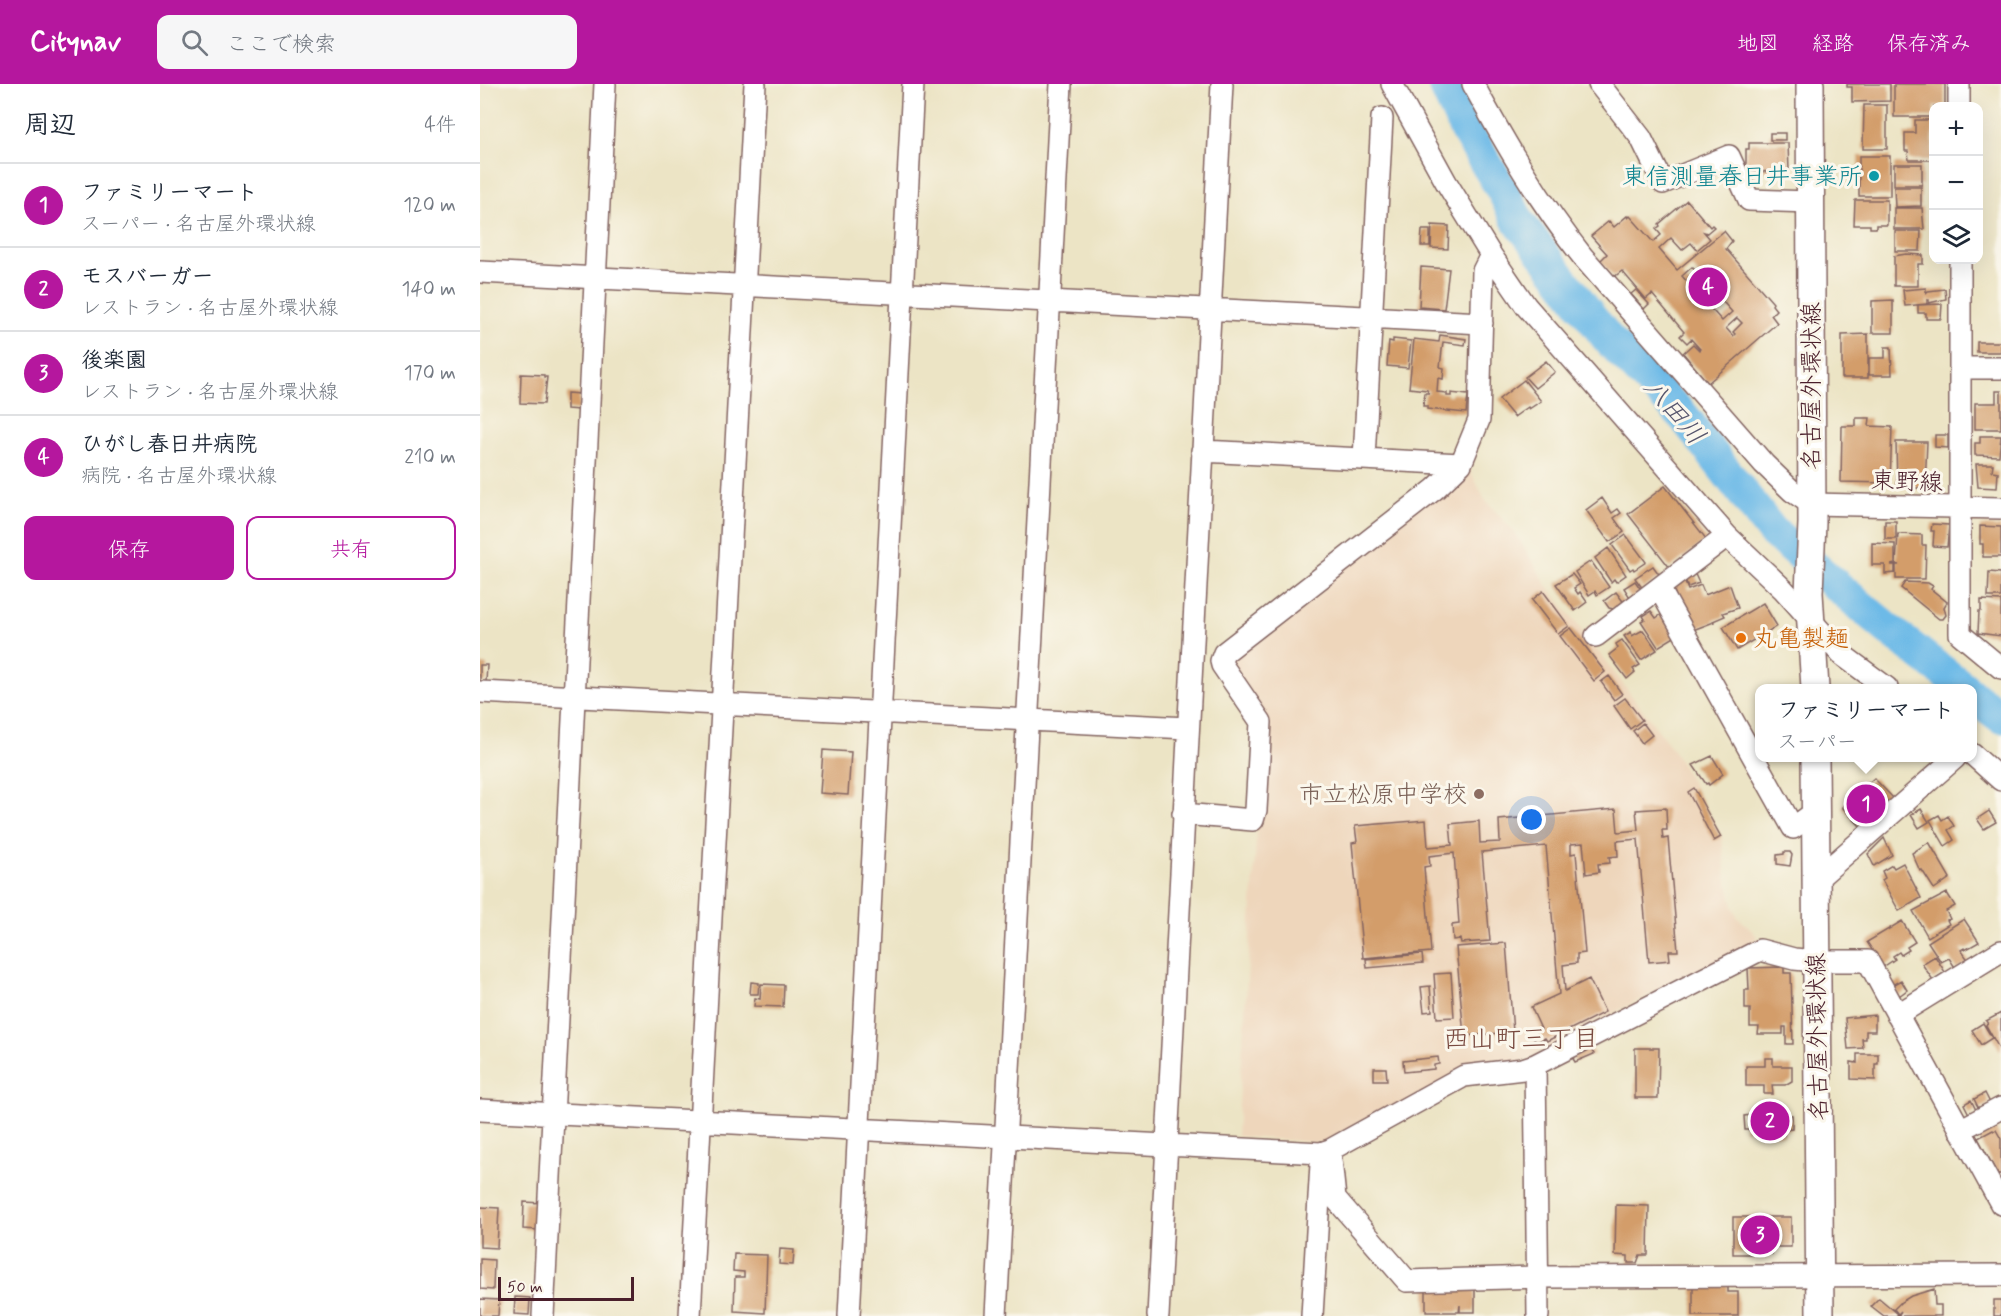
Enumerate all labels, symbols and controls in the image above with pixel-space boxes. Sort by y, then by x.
search box [157,15,577,69]
text: Citynav [30,24,121,61]
icon: search [178,26,211,59]
text: 地図 [1737,30,1779,58]
text: 経路 [1812,30,1854,58]
text: 保存済み [1887,30,1971,58]
text: ここで検索 [226,31,336,59]
map controls [1929,102,1983,264]
button: + [1929,102,1983,156]
text: 周辺 [24,109,76,143]
text: 4件 [424,112,456,139]
button: − [1929,156,1983,210]
place label: 東信測量春日井事業所 [1622,162,1862,193]
marker: 東信測量春日井事業所 [1867,169,1881,183]
text: ファミリーマート [81,179,258,207]
text: 1 [39,192,48,219]
text: 120 m [403,192,456,219]
button: layers [1929,210,1983,264]
text: スーパー · 名古屋外環状線 [81,211,316,238]
text: モスバーガー [81,263,213,291]
pin: 4 [1688,264,1728,310]
text: 2 [39,276,48,303]
text: 140 m [402,276,456,303]
text: レストラン · 名古屋外環状線 [81,295,338,322]
street label: 名古屋外環状線 [1797,302,1828,470]
text: 後楽園 [81,347,147,375]
text: 3 [39,360,48,387]
text: 170 m [404,360,456,387]
water label: 八田川 [1635,372,1712,453]
text: レストラン · 名古屋外環状線 [81,379,338,406]
text: ひがし春日井病院 [81,431,257,459]
text: 4 [38,444,49,471]
text: 210 m [404,444,456,471]
text: 病院 · 名古屋外環状線 [81,463,276,490]
street label: 東野線 [1870,466,1943,499]
button: 保存 [24,516,234,580]
button: 共有 [246,516,456,580]
place label: 丸亀製麺 [1753,624,1849,655]
marker: 丸亀製麺 [1734,631,1748,645]
popup [1755,684,1977,762]
text: ファミリーマート [1778,697,1954,725]
text: スーパー [1778,729,1857,756]
place label: 市立松原中学校 [1299,780,1467,811]
pin: 1 [1846,782,1886,826]
marker: 市立松原中学校 [1472,787,1486,801]
your location [1517,805,1546,834]
street label: 名古屋外環状線 [1802,953,1835,1121]
district label: 西山町三丁目 [1443,1023,1599,1057]
pin: 2 [1750,1098,1790,1144]
pin: 3 [1740,1212,1780,1258]
scale bar [498,1274,634,1302]
text: 50 m [507,1277,543,1298]

